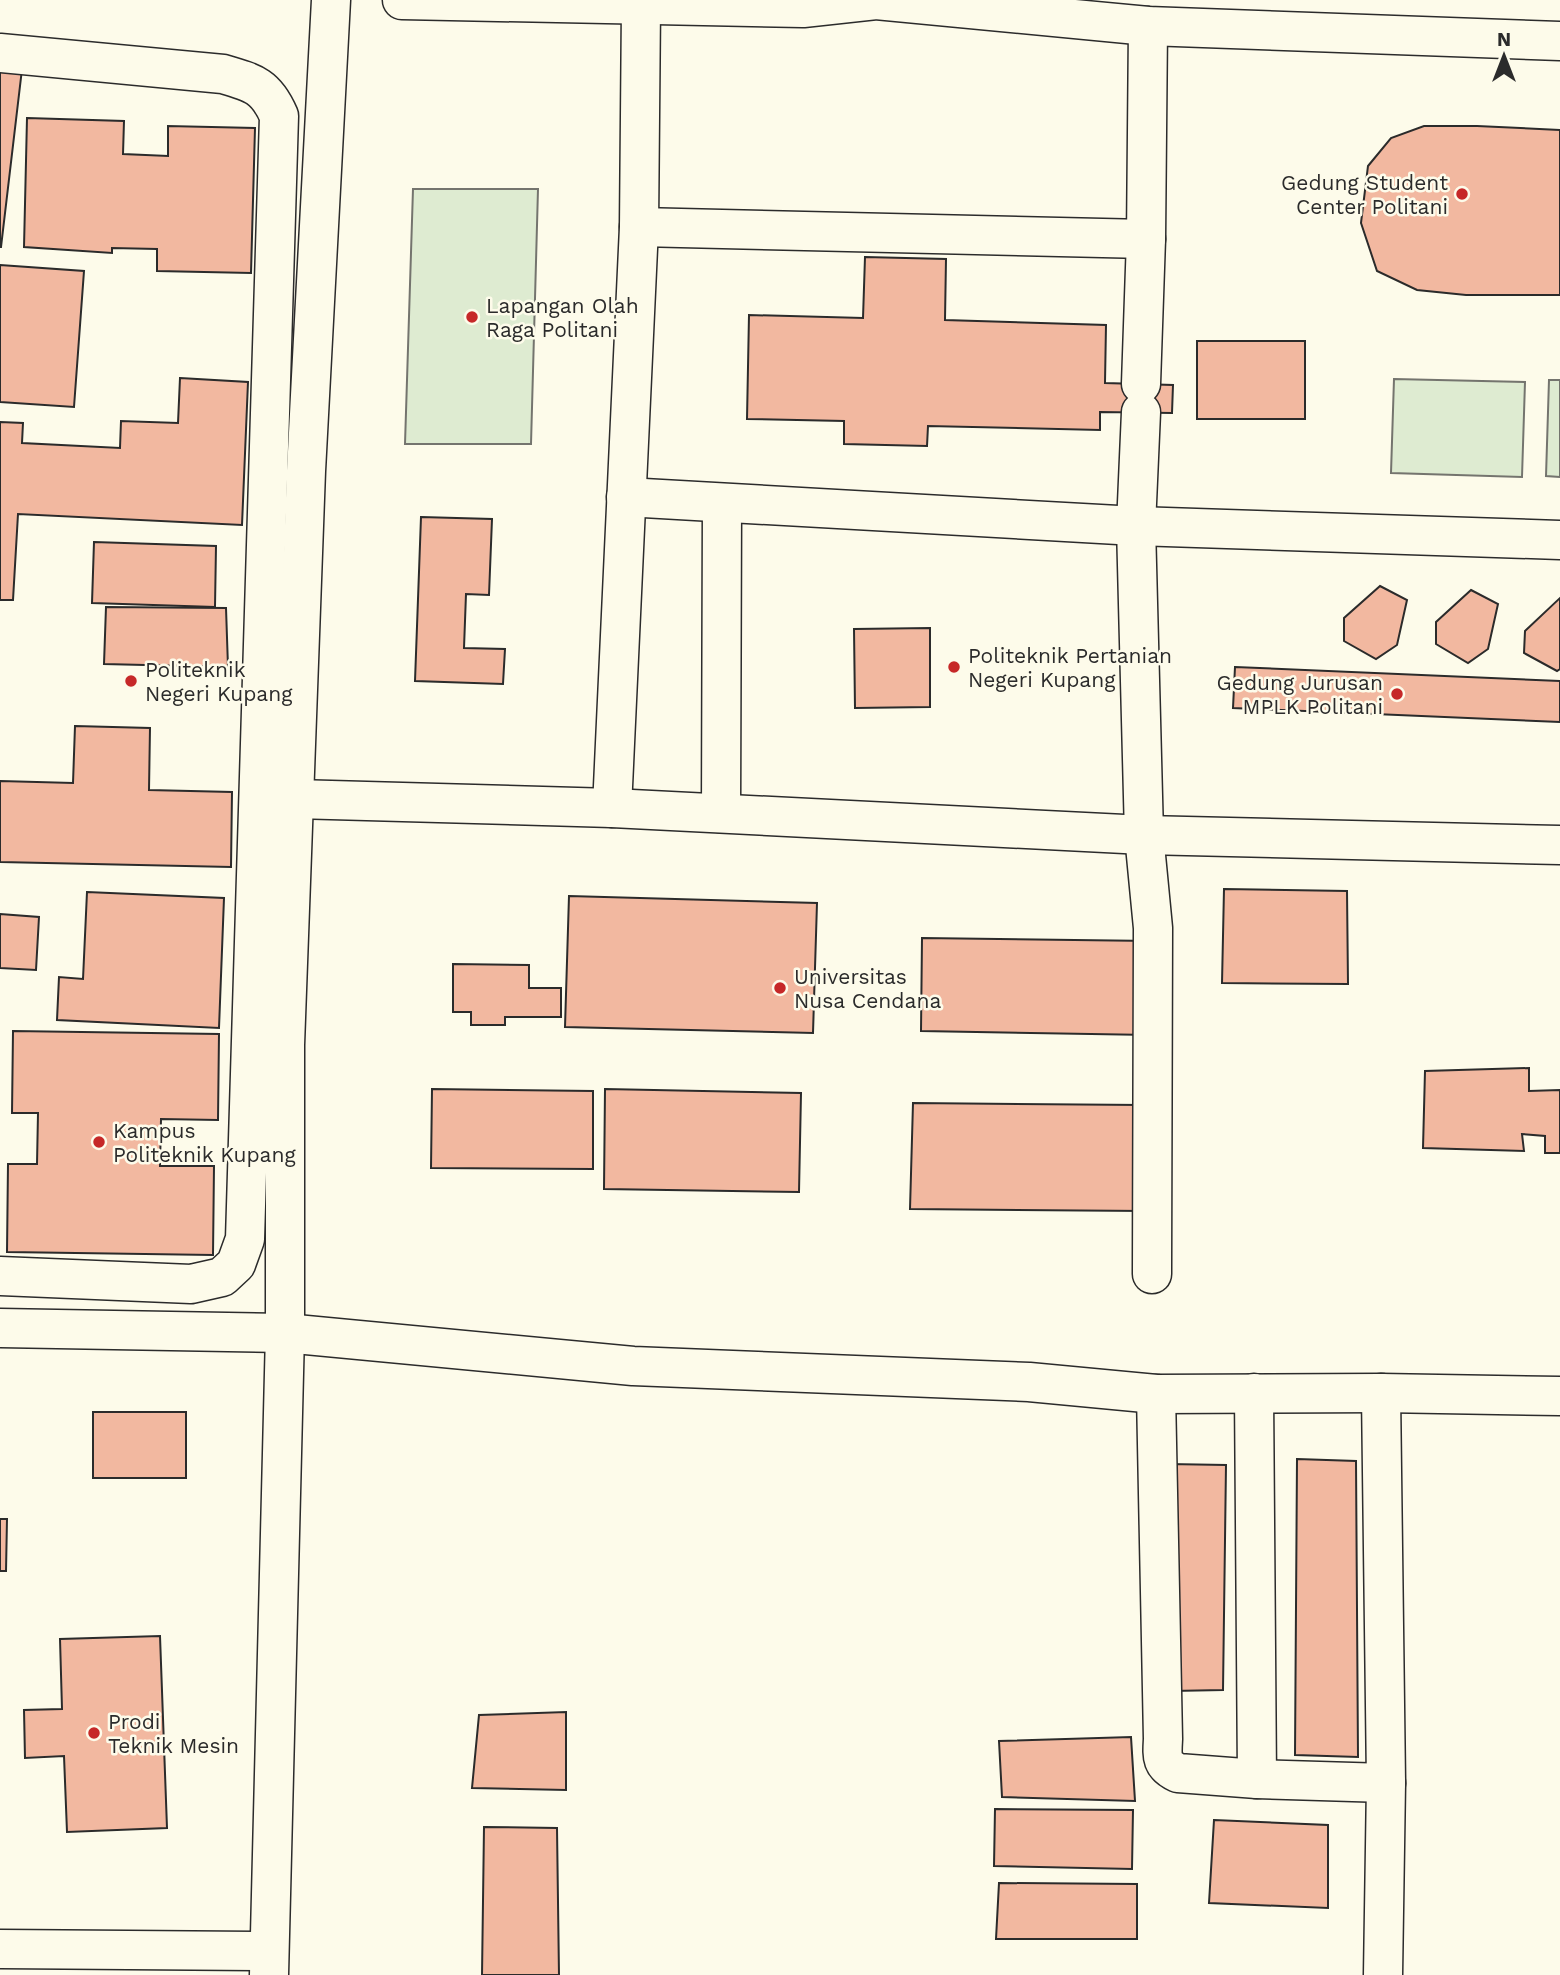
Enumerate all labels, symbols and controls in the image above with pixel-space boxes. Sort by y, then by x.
north arrow [1469,21,1539,91]
text: N [1497,28,1511,51]
place label: Gedung Student Center Politani [1281,170,1448,219]
marker: Gedung Student Center Politani [1454,186,1470,202]
place label: Lapangan Olah Raga Politani [486,293,639,342]
marker: Lapangan Olah Raga Politani [464,309,480,325]
place label: Politeknik Pertanian Negeri Kupang [968,643,1172,692]
place label: Politeknik Negeri Kupang [145,657,293,706]
marker: Politeknik Pertanian Negeri Kupang [946,659,962,675]
place label: Gedung Jurusan MPLK Politani [1217,670,1383,719]
marker: Politeknik Negeri Kupang [123,673,139,689]
marker: Gedung Jurusan MPLK Politani [1389,686,1405,702]
place label: Universitas Nusa Cendana [794,964,941,1013]
marker: Universitas Nusa Cendana [772,980,788,996]
place label: Kampus Politeknik Kupang [113,1118,297,1167]
marker: Kampus Politeknik Kupang [91,1134,107,1150]
place label: Prodi Teknik Mesin [108,1709,239,1758]
marker: Prodi Teknik Mesin [86,1725,102,1741]

